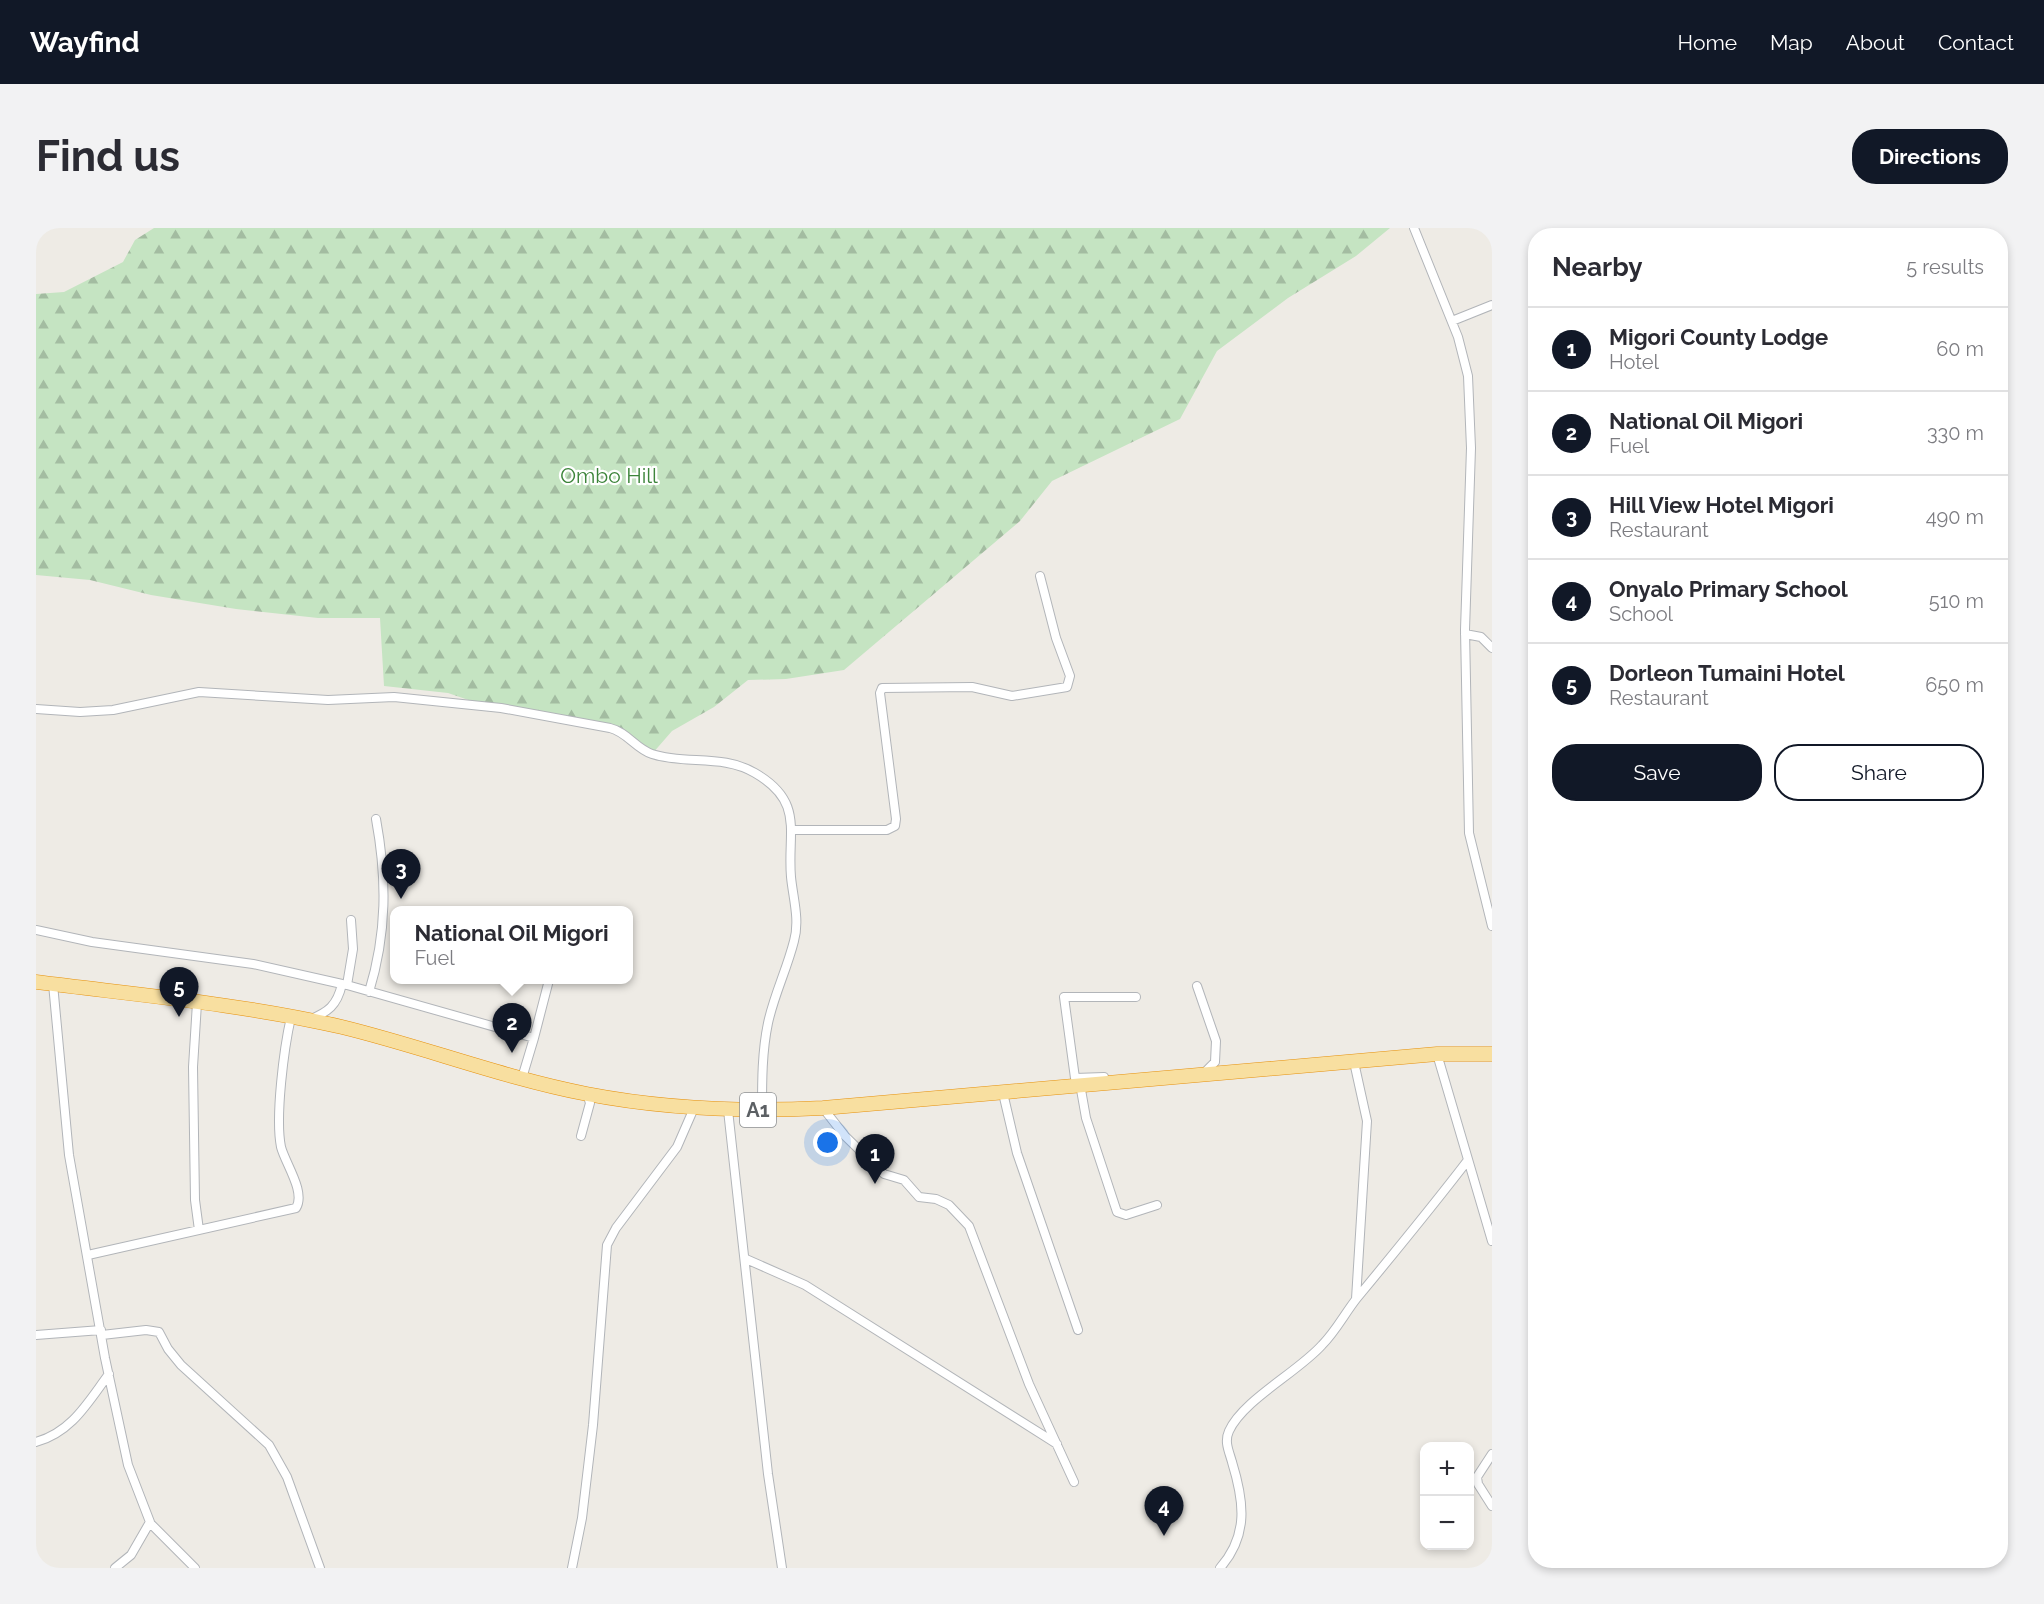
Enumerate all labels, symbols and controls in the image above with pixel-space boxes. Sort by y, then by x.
text: Wayfind [30,26,140,59]
text: Home [1678,30,1737,55]
text: Map [1770,30,1813,55]
text: About [1846,30,1905,55]
text: Contact [1938,30,2014,55]
button: Directions [1852,129,2008,184]
text: Find us [36,132,180,181]
text: Nearby [1552,252,1642,282]
text: 5 results [1906,255,1984,279]
text: Migori County Lodge [1609,324,1828,350]
text: 1 [1567,337,1576,361]
text: 60 m [1936,337,1984,361]
text: Hotel [1609,350,1659,374]
text: National Oil Migori [1609,408,1803,434]
text: 2 [1566,421,1577,445]
text: 330 m [1927,421,1984,445]
text: Fuel [1609,434,1649,458]
park label: Ombo Hill [560,463,658,488]
text: Hill View Hotel Migori [1609,492,1834,518]
text: 3 [1566,505,1577,529]
text: 490 m [1926,505,1984,529]
text: Restaurant [1609,518,1709,542]
text: Onyalo Primary School [1609,576,1848,602]
text: 4 [1566,589,1577,613]
text: 510 m [1929,589,1984,613]
text: School [1609,602,1673,626]
text: Dorleon Tumaini Hotel [1609,660,1845,686]
text: 5 [1566,673,1577,697]
text: 650 m [1925,673,1984,697]
text: Restaurant [1609,686,1709,710]
button: Save [1552,744,1762,801]
button: Share [1774,744,1984,801]
pin: 3 [382,850,421,899]
popup [390,906,633,984]
text: National Oil Migori [414,920,609,946]
text: Fuel [414,946,455,970]
pin: 5 [160,968,198,1017]
pin: 2 [492,1004,532,1053]
road number: A1 [740,1093,776,1127]
your location [813,1128,842,1157]
pin: 1 [856,1134,894,1184]
map controls [1420,1442,1474,1550]
button: + [1420,1442,1474,1496]
pin: 4 [1144,1486,1184,1536]
button: − [1420,1496,1474,1550]

